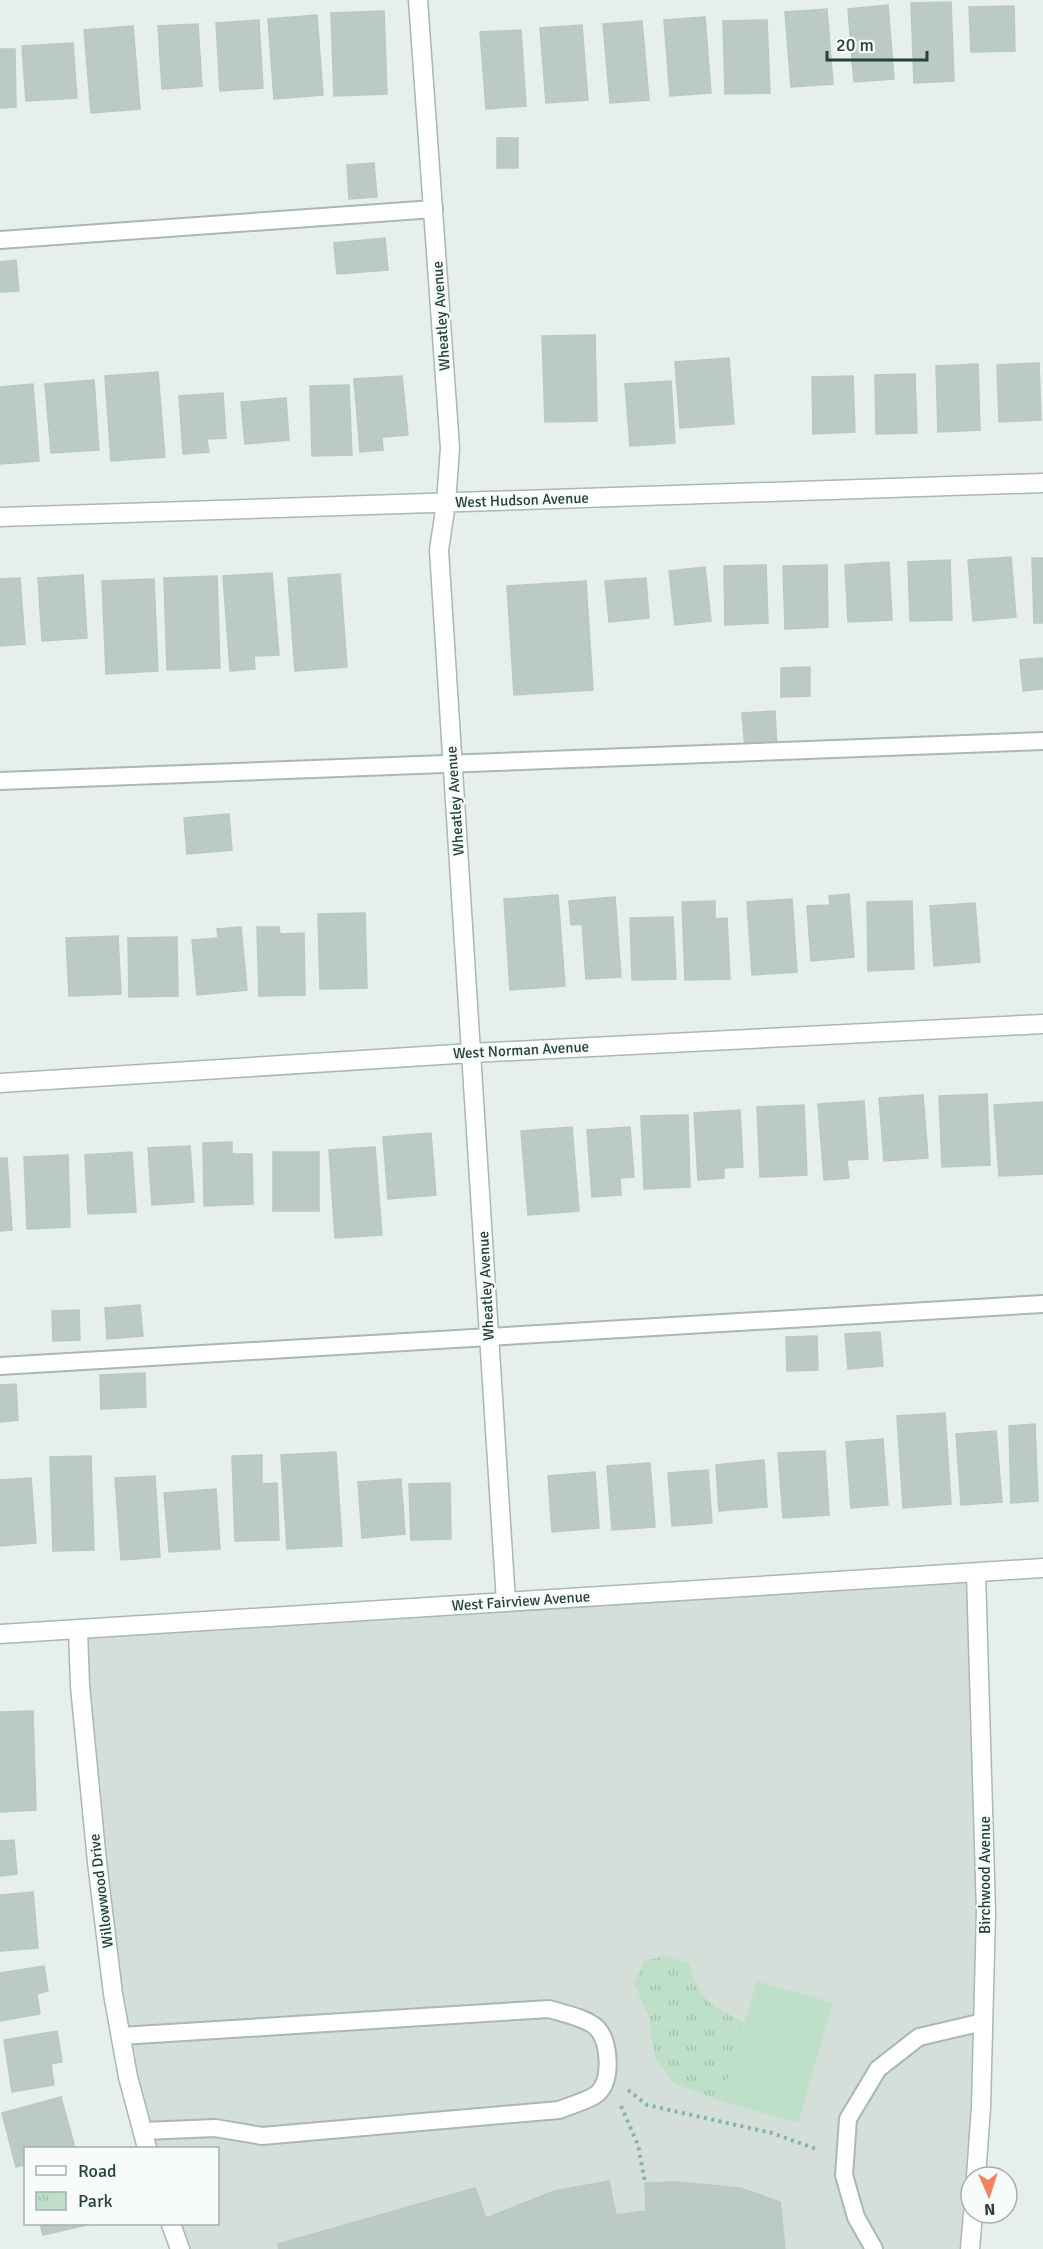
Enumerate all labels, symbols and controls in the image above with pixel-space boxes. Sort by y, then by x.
scale bar [827,24,928,62]
text: 20 m [836,34,874,56]
street label: Wheatley Avenue [428,261,454,371]
street label: West Hudson Avenue [455,489,589,511]
street label: Wheatley Avenue [442,746,468,856]
street label: West Norman Avenue [452,1037,590,1063]
street label: Wheatley Avenue [474,1231,498,1341]
street label: West Fairview Avenue [451,1587,591,1615]
street label: Birchwood Avenue [976,1816,994,1934]
street label: Willowwood Drive [85,1833,117,1949]
legend [24,2147,219,2225]
text: Road [78,2160,117,2182]
north arrow [959,2165,1019,2225]
text: Park [78,2190,113,2212]
text: N [984,2199,996,2219]

